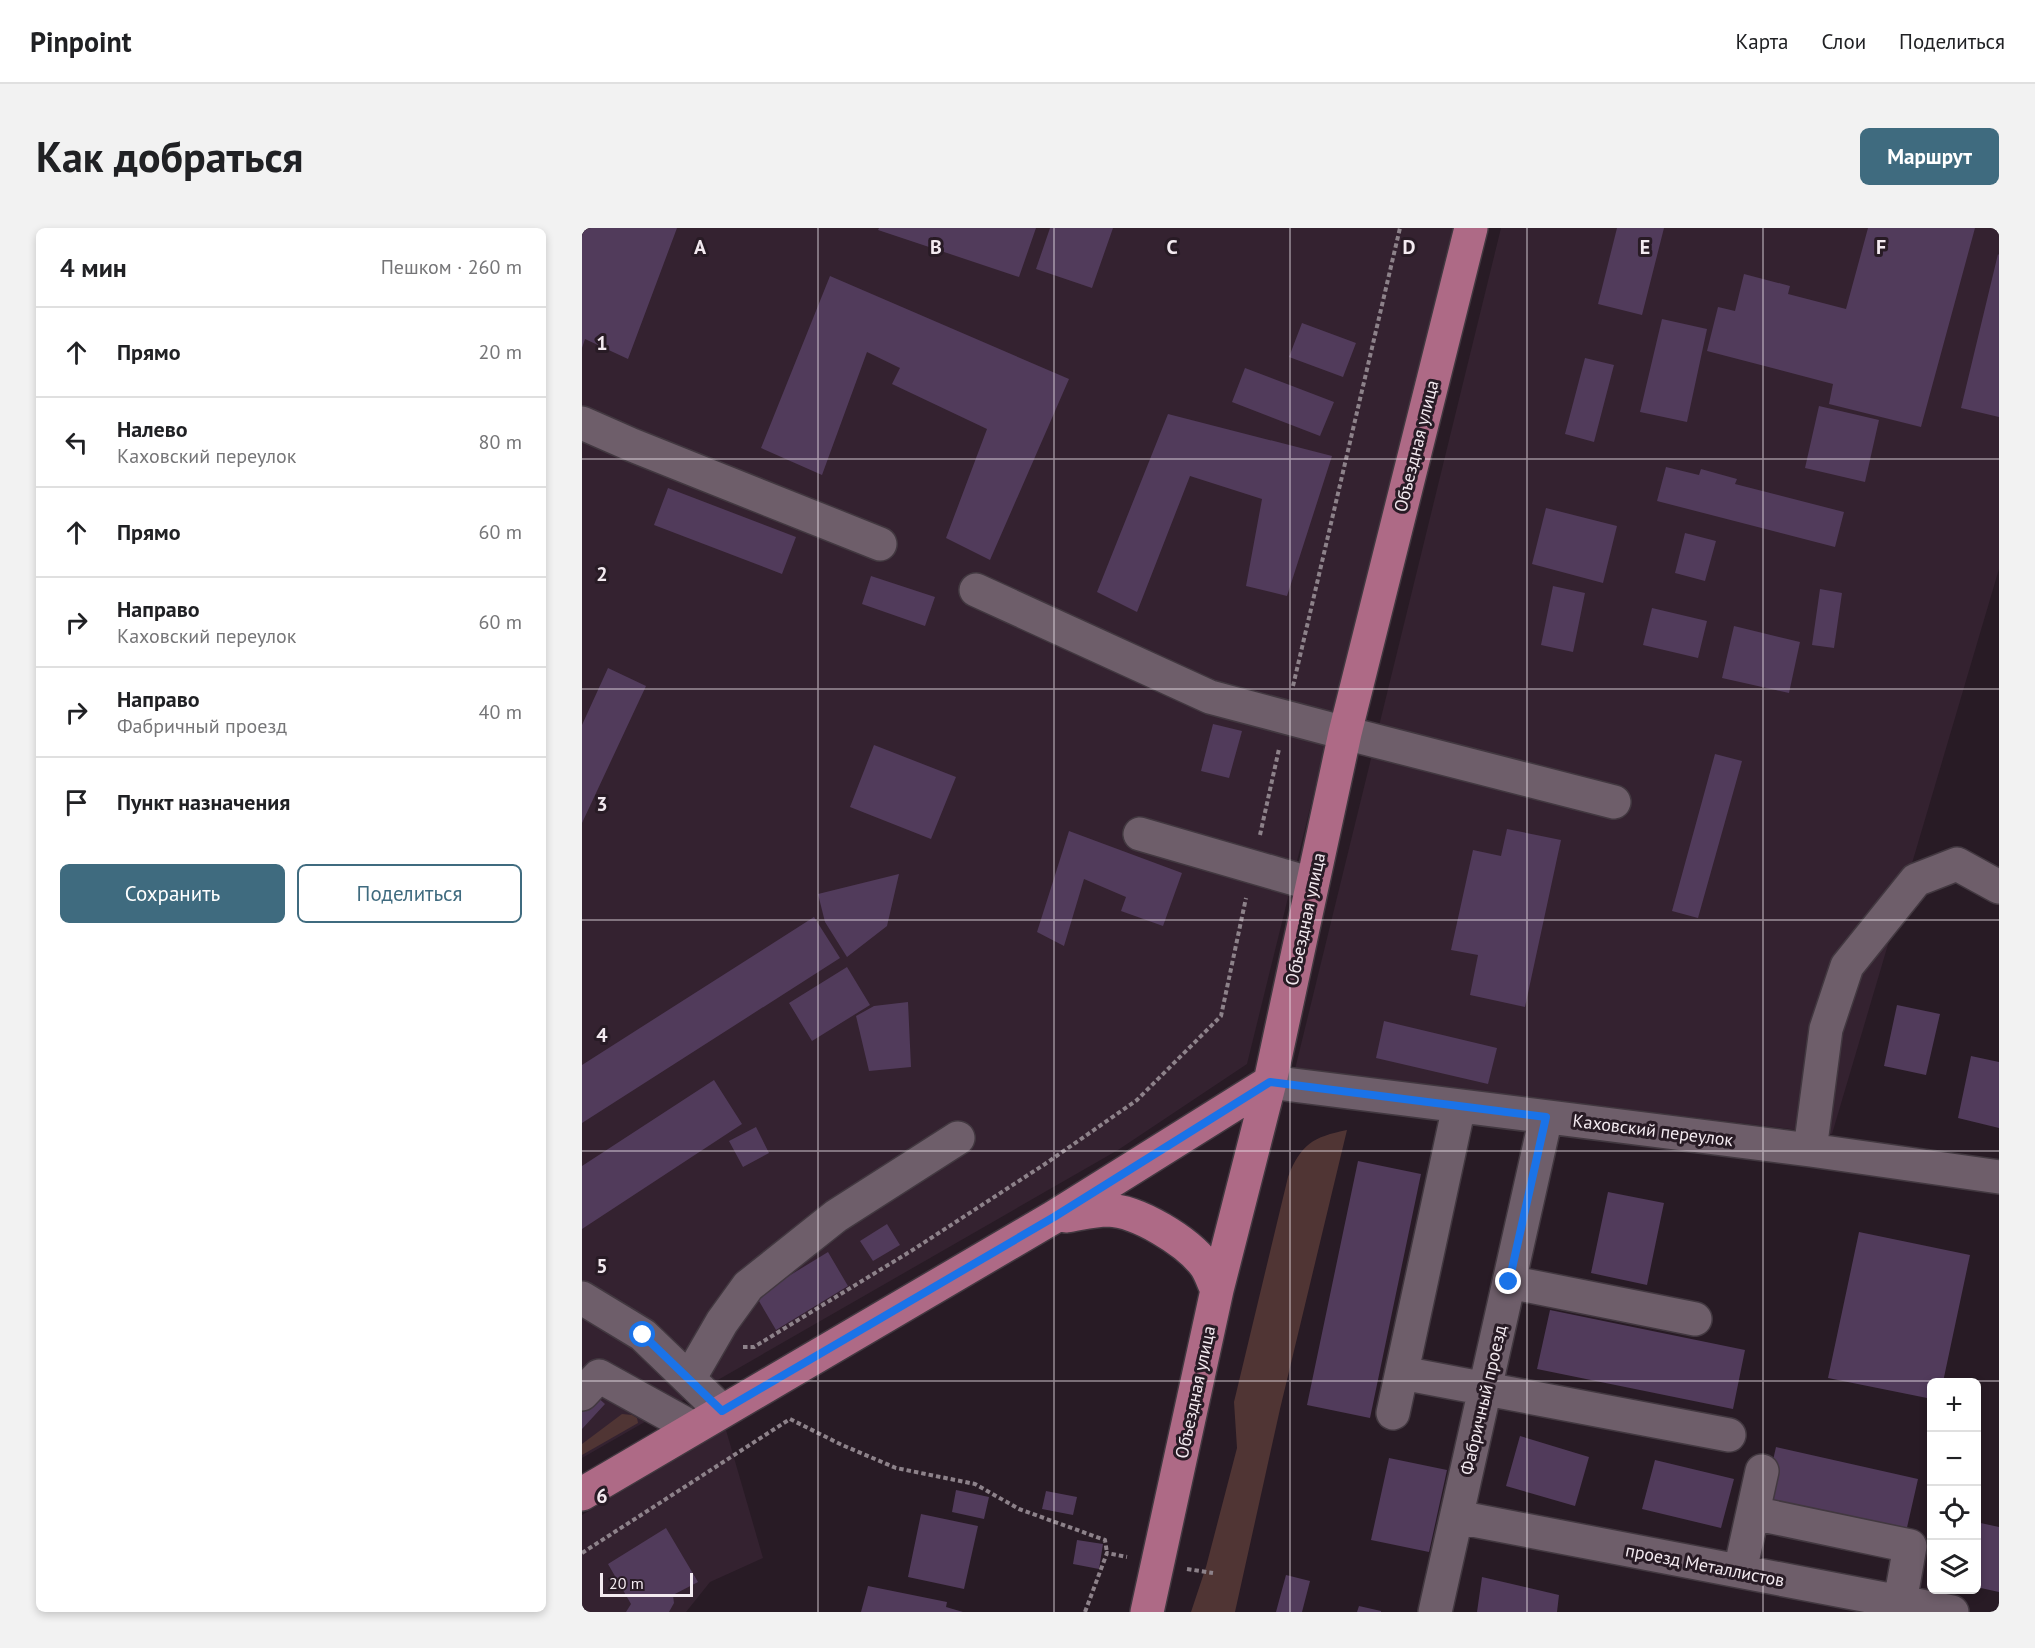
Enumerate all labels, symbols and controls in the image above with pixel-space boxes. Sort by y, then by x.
text: Pinpoint [30,23,132,60]
text: Карта [1735,28,1788,55]
text: Слои [1821,28,1866,55]
text: Поделиться [1899,28,2005,55]
button: Маршрут [1860,128,1999,185]
text: Как добраться [36,129,303,184]
text: A [694,234,707,260]
text: B [930,234,942,260]
text: C [1166,234,1178,260]
text: D [1403,234,1416,260]
text: E [1640,234,1650,260]
text: F [1876,234,1886,260]
text: 4 мин [60,251,127,284]
text: Пешком · 260 m [381,254,522,280]
text: 1 [596,330,608,356]
icon: ahead [60,336,93,369]
text: Прямо [117,338,180,366]
text: 20 m [479,339,522,365]
street label: Объездная улица [1389,378,1443,514]
text: Налево [117,415,188,443]
icon: left [60,426,93,459]
text: 80 m [479,429,522,455]
text: Каховский переулок [117,443,296,469]
icon: ahead [60,516,93,549]
text: Прямо [117,518,180,546]
text: 60 m [479,519,522,545]
text: 2 [596,561,608,587]
text: Направо [117,595,200,623]
icon: right [60,606,93,639]
text: 60 m [479,609,522,635]
text: Каховский переулок [117,623,296,649]
text: Направо [117,685,200,713]
icon: right [60,696,93,729]
text: 40 m [479,699,522,725]
text: Фабричный проезд [117,713,287,739]
icon: arrive [60,786,93,819]
text: Пункт назначения [117,788,290,816]
text: 3 [596,791,608,817]
street label: Объездная улица [1280,851,1330,987]
button: Сохранить [60,864,285,923]
button: Поделиться [297,864,522,923]
text: 4 [596,1022,608,1048]
street label: Каховский переулок [1572,1109,1735,1151]
text: 5 [596,1253,608,1279]
route end [1495,1268,1521,1294]
route start [629,1321,655,1347]
street label: Фабричный проезд [1455,1323,1511,1477]
street label: Объездная улица [1170,1324,1220,1460]
map controls [1927,1378,1981,1594]
button: + [1927,1378,1981,1432]
button: − [1927,1432,1981,1486]
text: 6 [596,1483,608,1509]
button: locate [1927,1486,1981,1540]
street label: проезд Металлистов [1624,1538,1786,1592]
button: layers [1927,1540,1981,1594]
scale bar [600,1570,693,1598]
text: 20 m [609,1573,644,1593]

